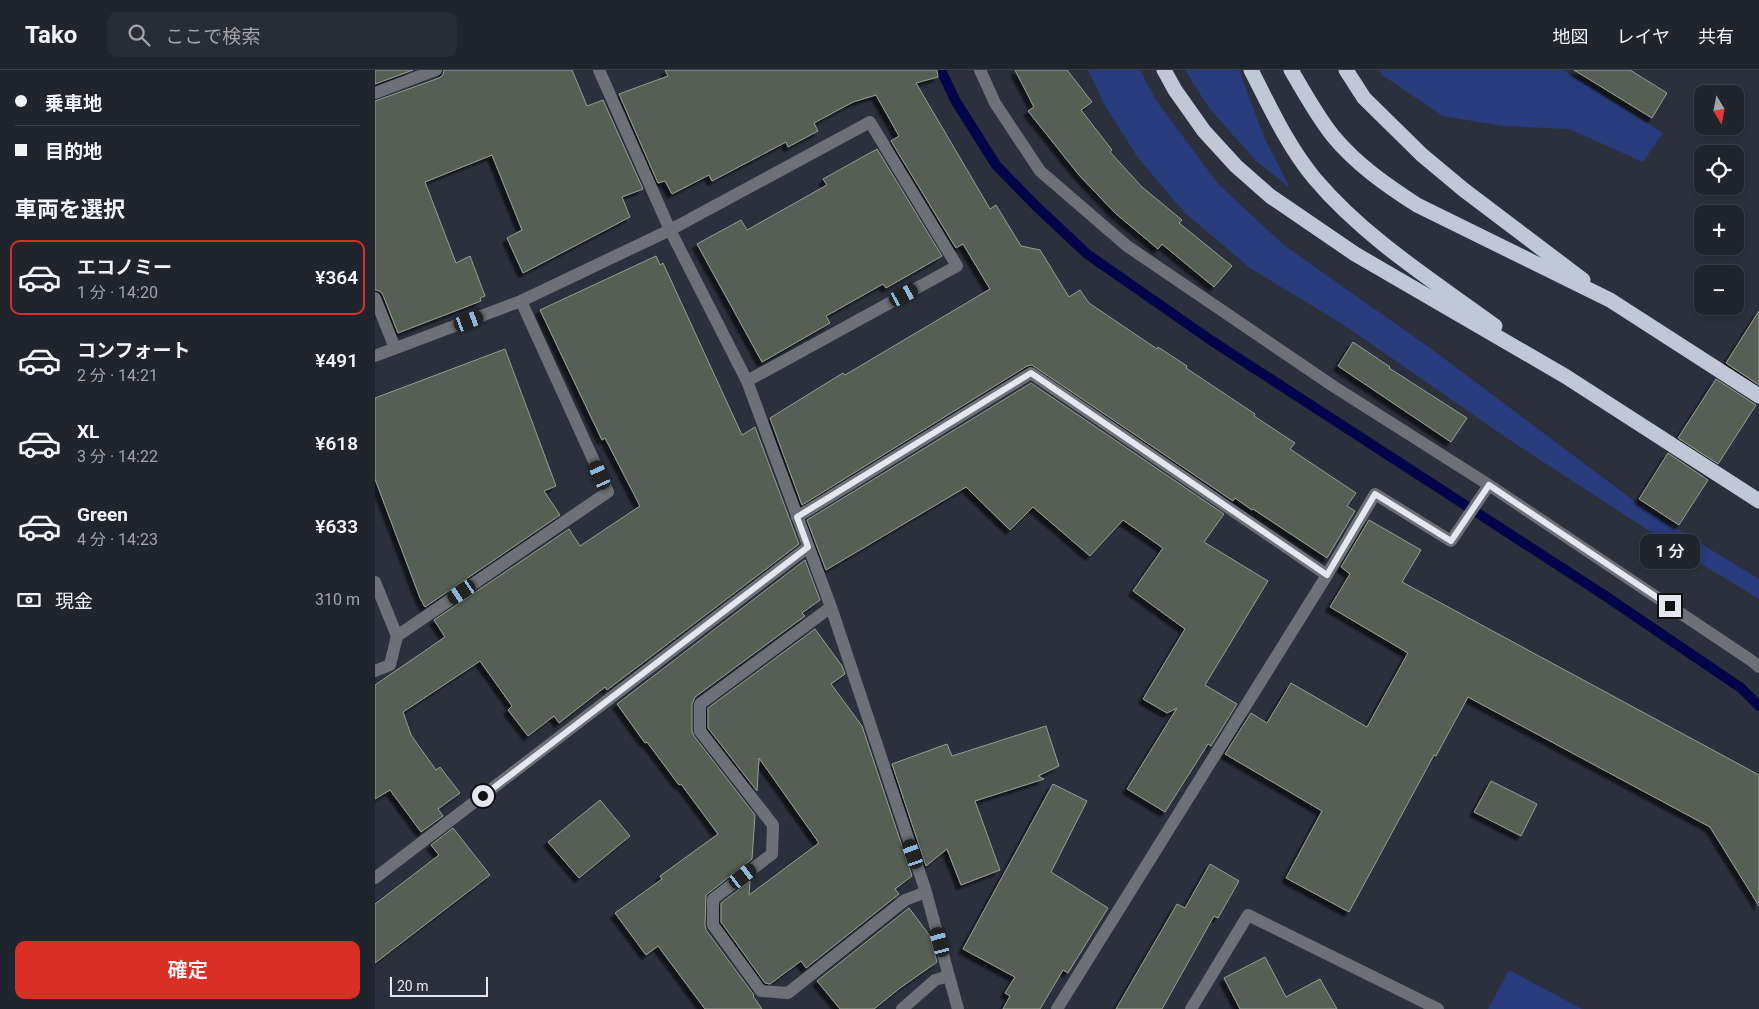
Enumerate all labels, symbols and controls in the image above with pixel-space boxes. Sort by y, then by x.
search box [107,12,457,57]
text: Tako [25,21,77,49]
icon: search [125,21,153,49]
text: ここで検索 [165,25,260,48]
text: 地図 [1553,26,1589,47]
text: レイヤ [1617,26,1670,47]
text: 共有 [1698,26,1734,47]
north arrow [1694,85,1744,135]
map controls [1694,85,1744,315]
text: 乗車地 [45,92,102,115]
text: 目的地 [45,140,102,163]
button: locate [1694,145,1744,195]
text: 車両を選択 [15,197,125,222]
button: + [1694,205,1744,255]
icon: car [17,255,62,300]
text: エコノミー [77,256,172,279]
button: − [1694,265,1744,315]
text: ¥364 [315,266,358,289]
car [887,281,920,309]
text: 1 分 · 14:20 [77,283,158,302]
car [452,309,485,333]
icon: car [17,338,62,383]
text: コンフォート [77,339,190,362]
text: ¥491 [315,349,358,372]
text: 2 分 · 14:21 [77,366,158,385]
text: XL [77,420,99,443]
icon: car [17,421,62,466]
text: ¥618 [315,432,358,455]
text: 3 分 · 14:22 [77,447,158,466]
car [587,458,612,492]
text: Green [77,503,128,526]
icon: car [17,504,62,549]
text: ¥633 [315,515,358,538]
text: 4 分 · 14:23 [77,530,158,549]
callout: 1 分 [1640,534,1700,568]
text: 1 分 [1655,542,1685,561]
car [445,577,478,607]
icon: cash [15,586,43,614]
text: 現金 [55,590,93,613]
text: 310 m [315,590,360,609]
route end [1659,595,1681,617]
route start [472,785,494,807]
car [901,837,924,871]
car [726,861,759,891]
car [928,926,951,958]
button: 確定 [15,941,360,999]
scale bar [390,974,487,997]
text: 20 m [397,978,429,994]

